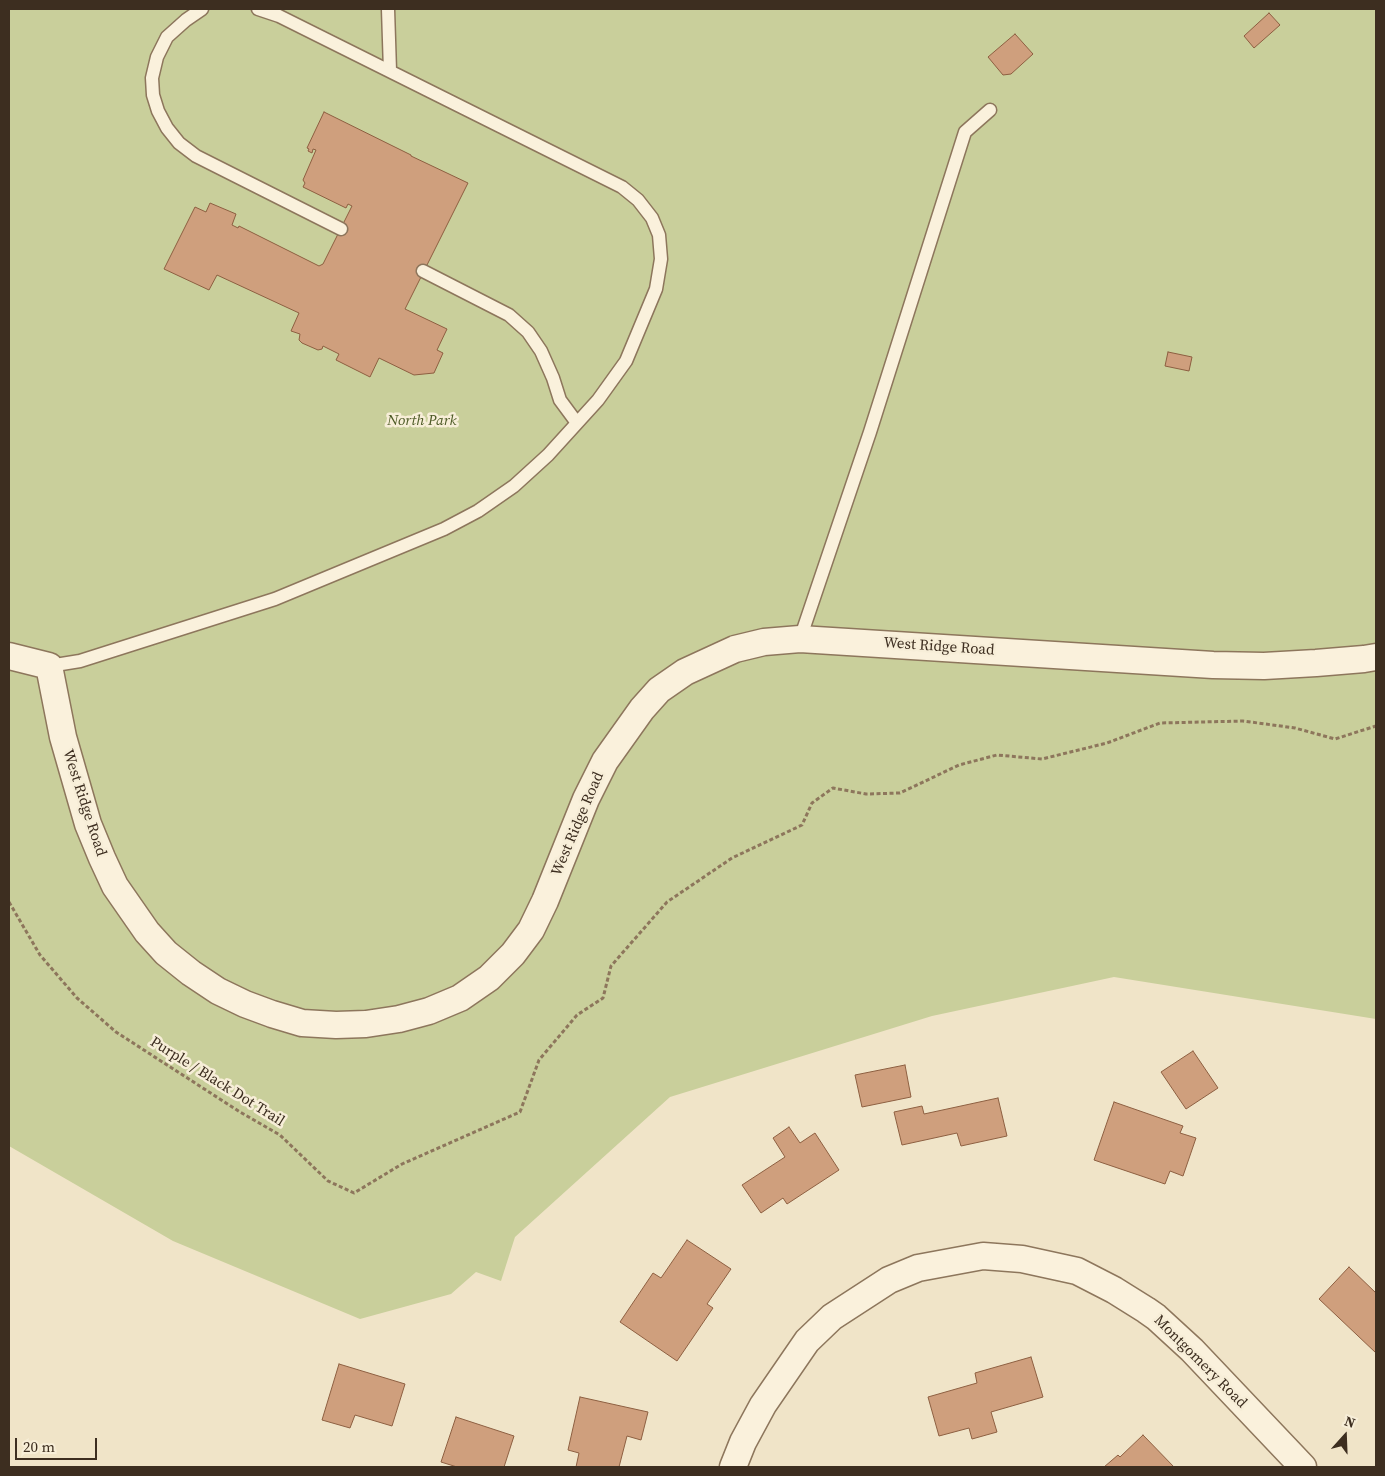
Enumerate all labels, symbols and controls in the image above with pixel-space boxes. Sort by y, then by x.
park label: North Park [387,412,457,430]
street label: West Ridge Road [883,634,995,660]
street label: West Ridge Road [58,747,110,859]
street label: West Ridge Road [548,769,608,879]
street label: Purple / Black Dot Trail [146,1033,288,1131]
street label: Montgomery Road [1150,1312,1250,1412]
north arrow [1320,1411,1370,1461]
text: N [1342,1411,1358,1433]
scale bar [18,1428,100,1460]
text: 20 m [23,1436,55,1457]

